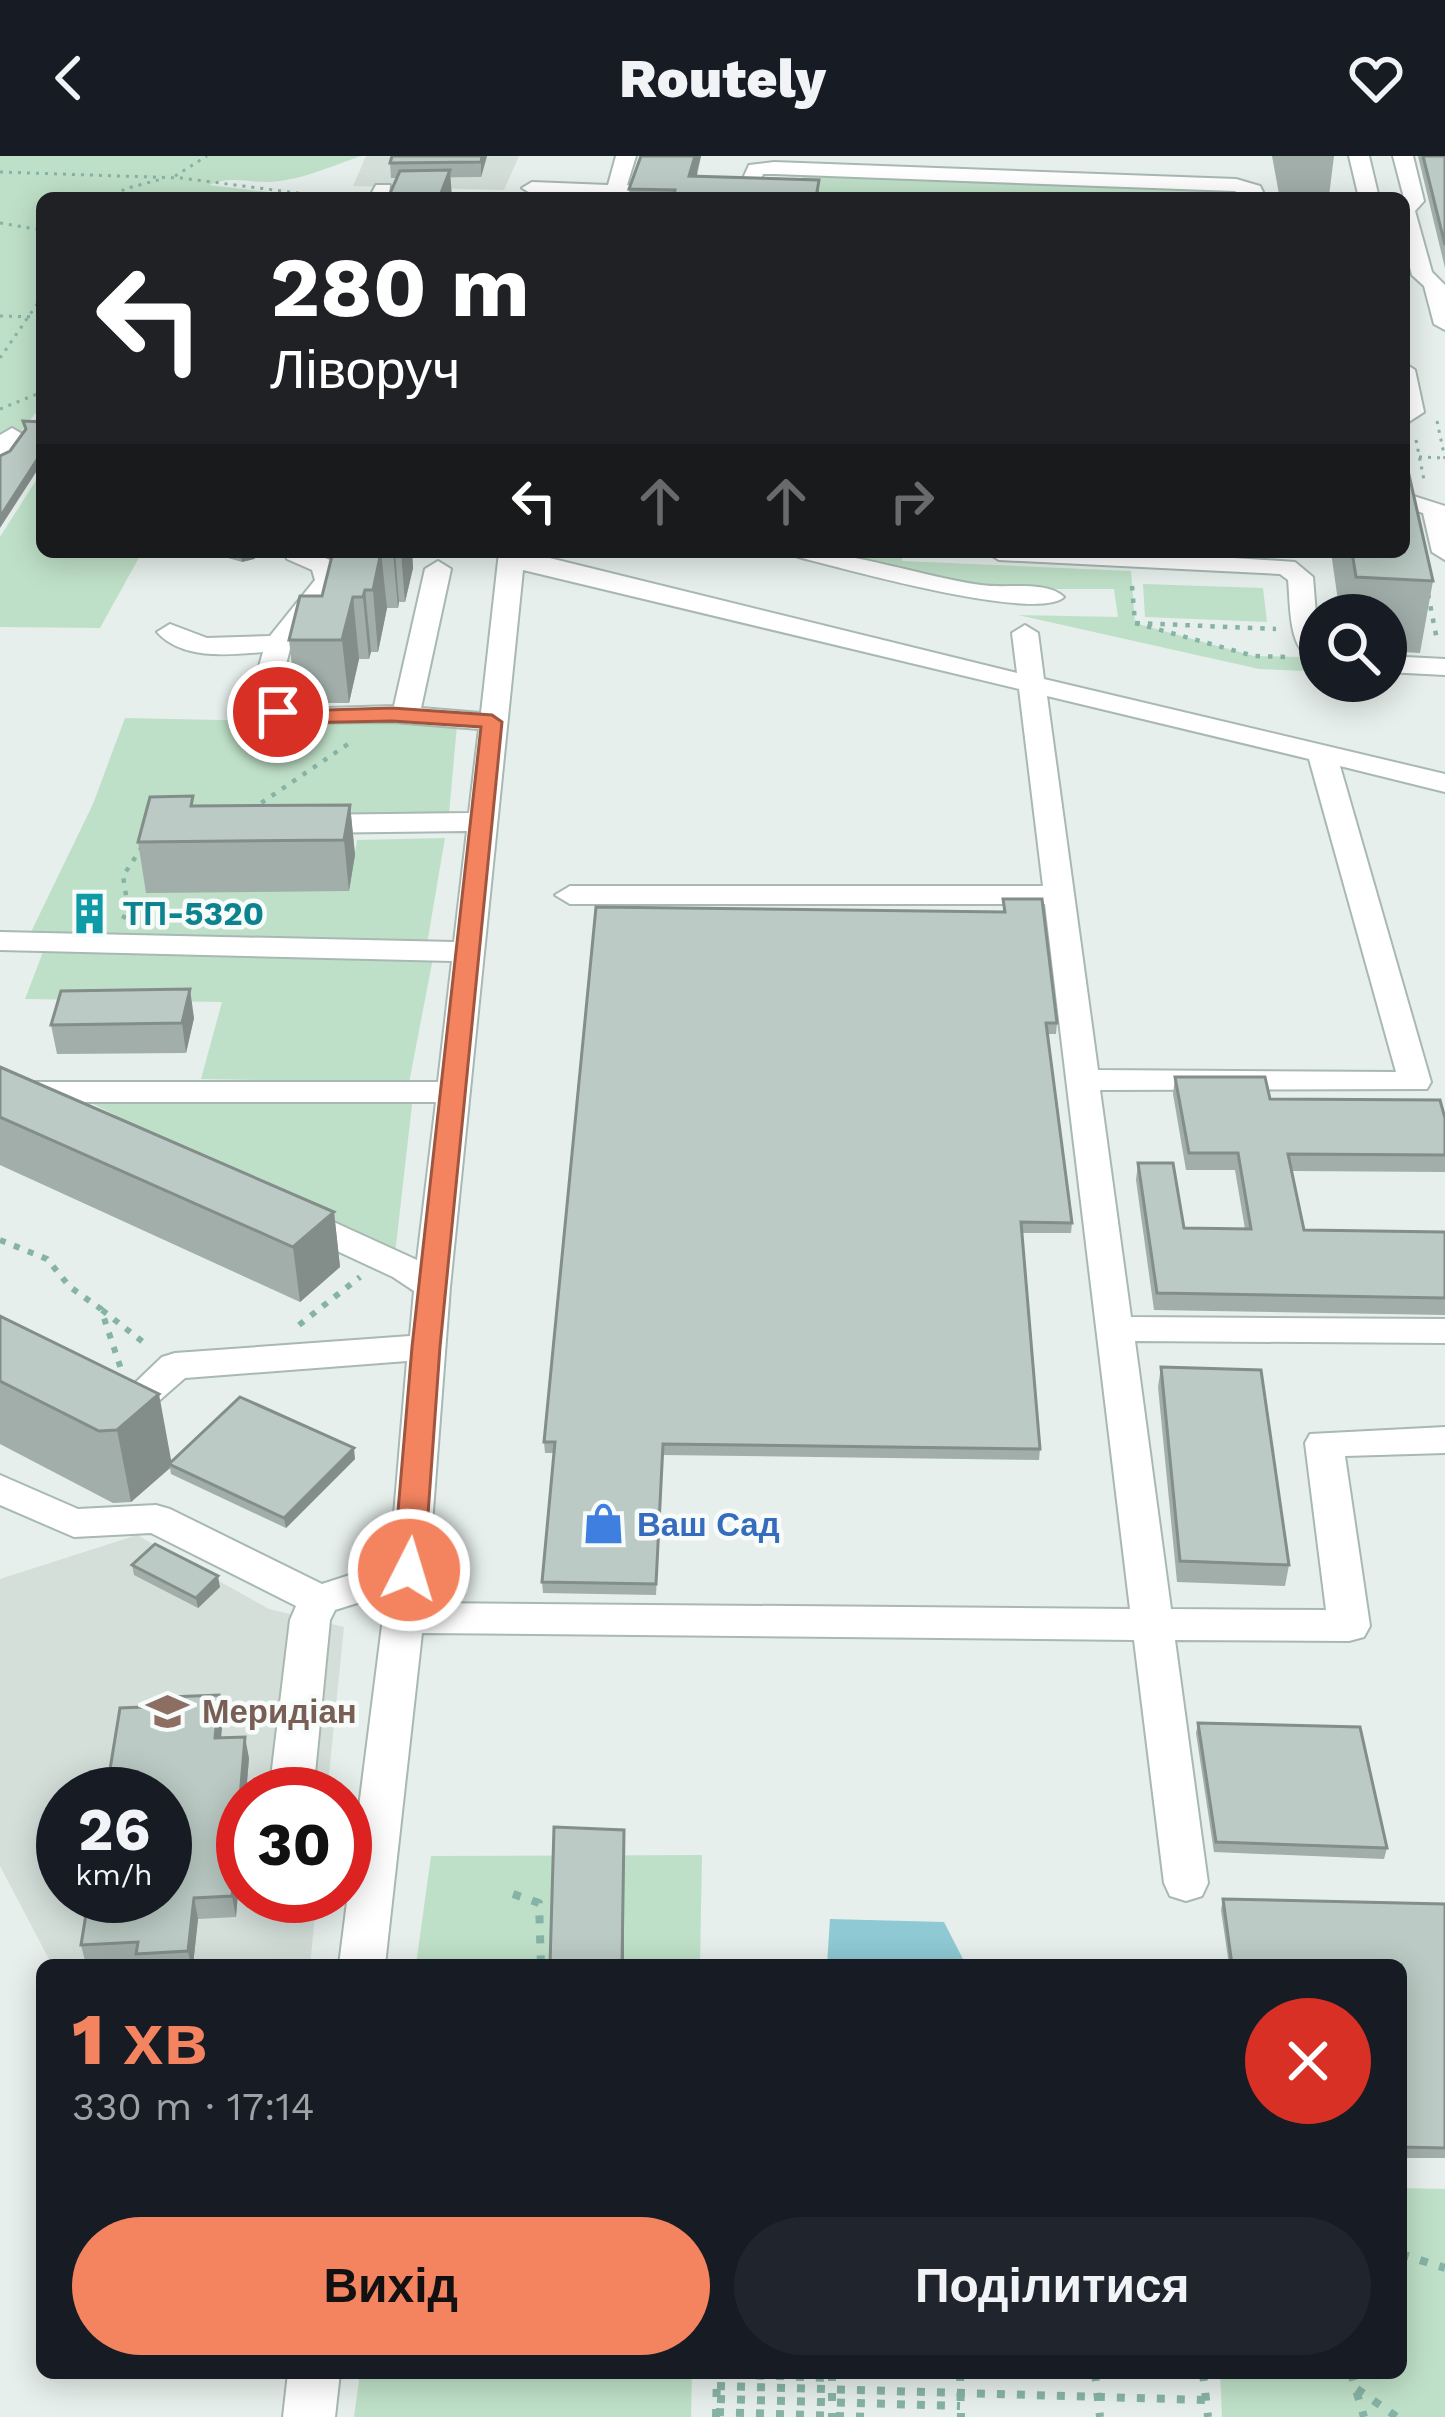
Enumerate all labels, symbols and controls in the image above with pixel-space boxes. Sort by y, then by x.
icon: back [36,45,102,111]
icon: heart [1343,45,1409,111]
text: Routely [619,47,826,110]
text: 280 m [270,238,530,336]
icon: left [72,240,228,396]
text: Ліворуч [270,338,460,401]
icon: left [501,468,567,534]
icon: ahead [627,468,693,534]
icon: ahead [753,468,819,534]
icon: right [879,468,945,534]
map controls [1299,594,1407,702]
button: search [1299,594,1407,702]
pin [227,661,329,763]
icon: arrive [245,679,311,745]
building icon: ТП-5320 [66,890,112,936]
place label: ТП-5320 [123,894,264,933]
shop icon: Ваш Сад [580,1501,626,1547]
place label: Ваш Сад [637,1505,780,1544]
position arrow [346,1507,472,1633]
school or university icon: Меридіан [145,1688,191,1734]
place label: Меридіан [202,1692,357,1731]
speed limit sign: 30 [216,1767,372,1923]
text: 26 [78,1794,150,1865]
text: km/h [75,1857,153,1892]
text: 1 хв [72,1997,208,2081]
button: close [1245,1998,1371,2124]
text: 330 m · 17:14 [72,2084,315,2129]
button: Вихід [72,2217,710,2355]
button: Поділитися [734,2217,1371,2355]

